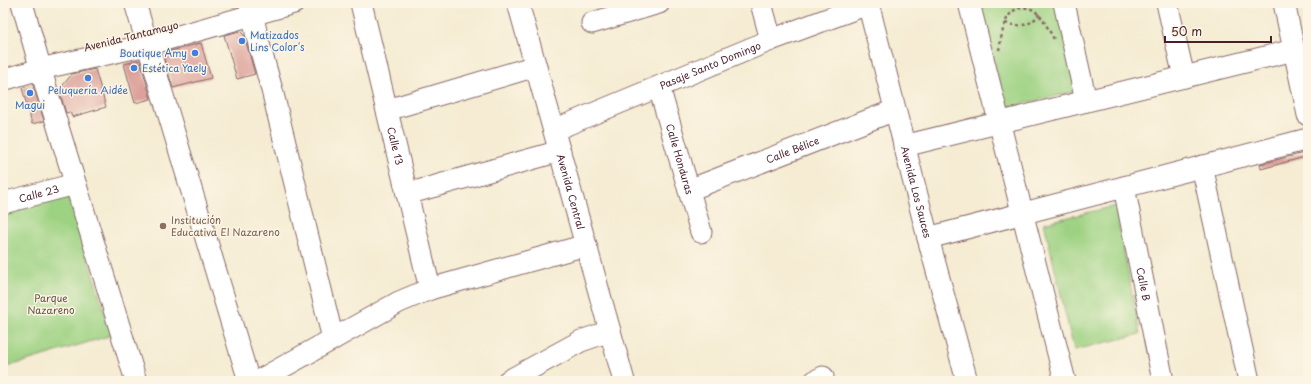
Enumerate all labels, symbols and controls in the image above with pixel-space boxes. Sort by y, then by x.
street label: Avenida Tantamayo [82,16,180,55]
scale bar [1165,18,1271,44]
text: 50 m [1171,22,1202,40]
place label: Matizados Lins Color's [250,27,305,54]
marker: Matizados Lins Color's [237,36,247,46]
street label: Pasaje Santo Domingo [657,37,763,92]
place label: Boutique Amy [119,45,187,60]
marker: Boutique Amy [190,48,200,58]
place label: Estética Yaely [142,60,207,75]
marker: Estética Yaely [129,63,139,73]
marker: Peluquería Aidée [83,73,93,83]
place label: Peluquería Aidée [48,82,129,97]
marker: Magui [25,88,35,98]
place label: Magui [15,97,45,112]
street label: Calle Honduras [663,122,698,196]
street label: Calle 13 [384,125,408,167]
street label: Calle Bélice [764,132,821,166]
street label: Avenida Los Sauces [898,144,936,240]
street label: Avenida Central [554,152,589,231]
street label: Calle 23 [17,181,60,206]
place label: Institución Educativa El Nazareno [171,212,280,239]
marker: Institución Educativa El Nazareno [158,221,168,231]
street label: Calle B [1133,266,1155,302]
park label: Parque Nazareno [27,290,75,317]

